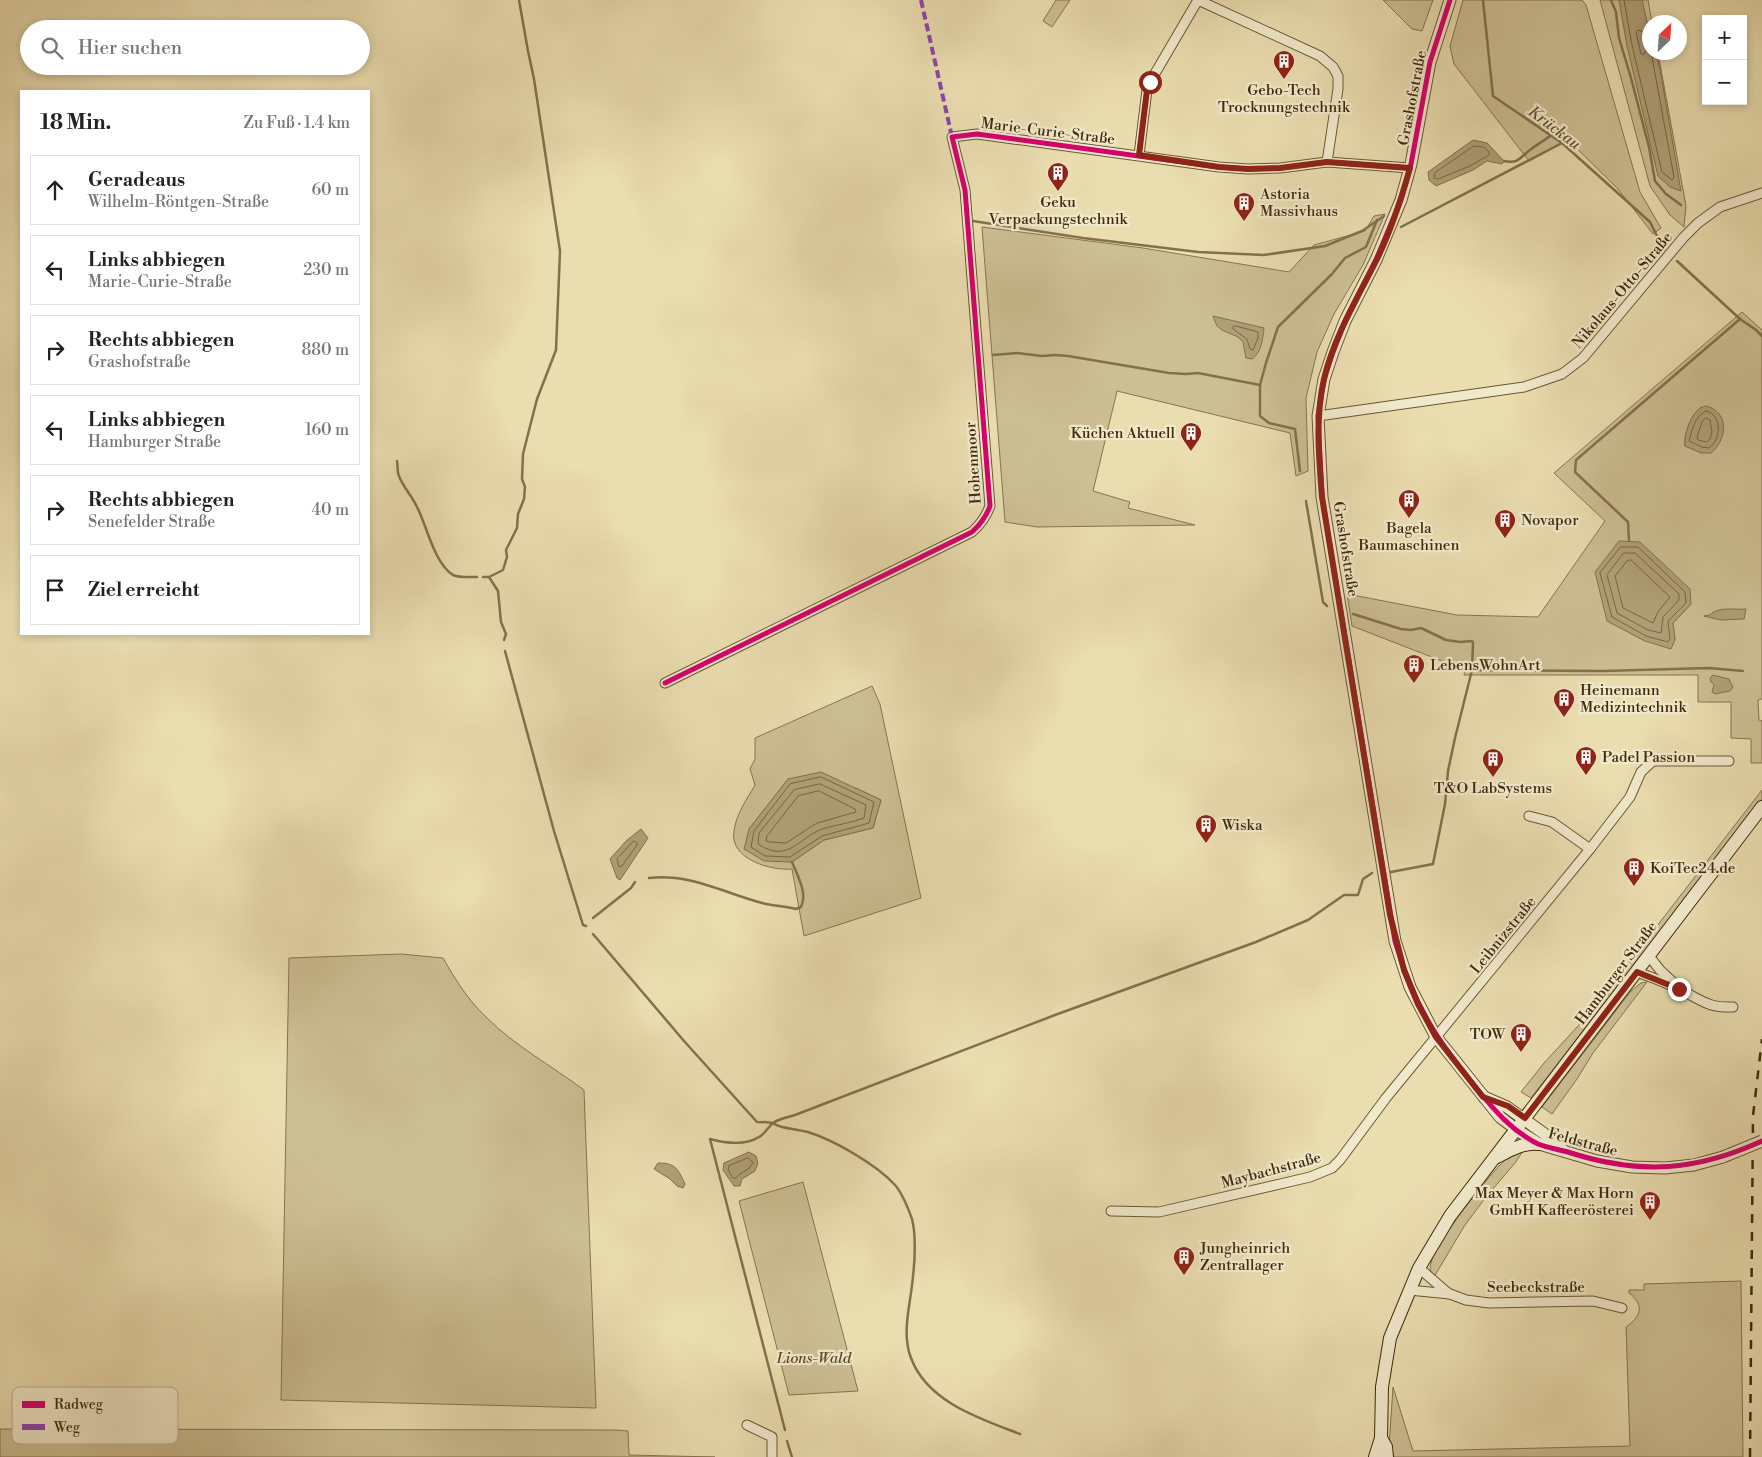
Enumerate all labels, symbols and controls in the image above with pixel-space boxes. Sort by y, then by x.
north arrow [1642,15,1687,60]
map controls [1702,15,1747,105]
button: + [1702,15,1747,60]
search box [20,20,370,75]
icon: search [38,34,66,62]
text: Hier suchen [78,36,182,60]
building icon: Gebo-Tech Trocknungstechnik [1272,49,1296,80]
street label: Grashofstraße [1394,49,1431,147]
button: − [1702,60,1747,105]
route start [1139,71,1162,94]
place label: Gebo-Tech Trocknungstechnik [1218,81,1351,117]
water label: Krückau [1524,101,1586,155]
text: 18 Min. [40,110,111,136]
text: Zu Fuß · 1.4 km [243,113,350,133]
street label: Marie-Curie-Straße [980,114,1116,149]
building icon: Geku Verpackungstechnik [1046,161,1070,192]
text: Geradeaus [88,168,185,192]
icon: ahead [41,176,69,204]
text: 60 m [311,180,349,200]
place label: Astoria Massivhaus [1259,185,1338,221]
building icon: Astoria Massivhaus [1232,191,1256,222]
text: Wilhelm-Röntgen-Straße [88,192,269,212]
place label: Geku Verpackungstechnik [988,193,1129,229]
street label: Nikolaus-Otto-Straße [1568,228,1677,353]
text: Links abbiegen [88,248,225,272]
icon: left [41,256,69,284]
text: 230 m [303,260,349,280]
text: Marie-Curie-Straße [88,272,232,292]
text: Rechts abbiegen [88,328,234,352]
icon: right [41,336,69,364]
text: 880 m [301,340,349,360]
text: Grashofstraße [88,352,191,372]
text: Links abbiegen [88,408,225,432]
icon: left [41,416,69,444]
text: 160 m [305,420,349,440]
street label: Hohenmoor [961,421,986,505]
building icon: Küchen Aktuell [1179,421,1203,452]
place label: Küchen Aktuell [1071,424,1176,443]
text: Hamburger Straße [88,432,221,452]
text: Rechts abbiegen [88,488,234,512]
building icon: Bagela Baumaschinen [1397,488,1421,519]
icon: right [41,496,69,524]
text: 40 m [312,500,349,520]
street label: Grashofstraße [1329,500,1362,598]
building icon: Novapor [1493,508,1517,539]
place label: Novapor [1521,511,1579,530]
text: Senefelder Straße [88,512,215,532]
place label: Bagela Baumaschinen [1358,519,1459,555]
icon: arrive [41,576,69,604]
text: Ziel erreicht [88,578,199,602]
building icon: LebensWohnArt [1402,653,1426,684]
place label: LebensWohnArt [1430,656,1541,675]
place label: Heinemann Medizintechnik [1580,681,1687,717]
building icon: Heinemann Medizintechnik [1552,687,1576,718]
building icon: Padel Passion [1574,745,1598,776]
building icon: T&O LabSystems [1481,747,1505,778]
place label: Padel Passion [1602,748,1695,767]
place label: T&O LabSystems [1434,779,1552,798]
building icon: Wiska [1194,813,1218,844]
place label: Wiska [1221,816,1263,835]
building icon: KoiTec24.de [1622,856,1646,887]
place label: KoiTec24.de [1650,859,1735,878]
street label: Leibnizstraße [1466,893,1540,978]
street label: Hamburger Straße [1571,918,1662,1029]
route end [1668,978,1691,1001]
building icon: TOW [1509,1022,1533,1053]
place label: TOW [1470,1025,1505,1044]
street label: Feldstraße [1546,1124,1620,1161]
street label: Maybachstraße [1219,1148,1323,1193]
place label: Max Meyer & Max Horn GmbH Kaffeerösterei [1475,1184,1634,1220]
building icon: Max Meyer & Max Horn GmbH Kaffeerösterei [1638,1190,1662,1221]
place label: Jungheinrich Zentrallager [1199,1239,1290,1275]
building icon: Jungheinrich Zentrallager [1172,1245,1196,1276]
street label: Seebeckstraße [1487,1278,1585,1297]
park label: Lions-Wald [776,1349,852,1368]
legend [12,1387,178,1444]
text: Radweg [54,1396,104,1414]
text: Weg [53,1419,81,1437]

